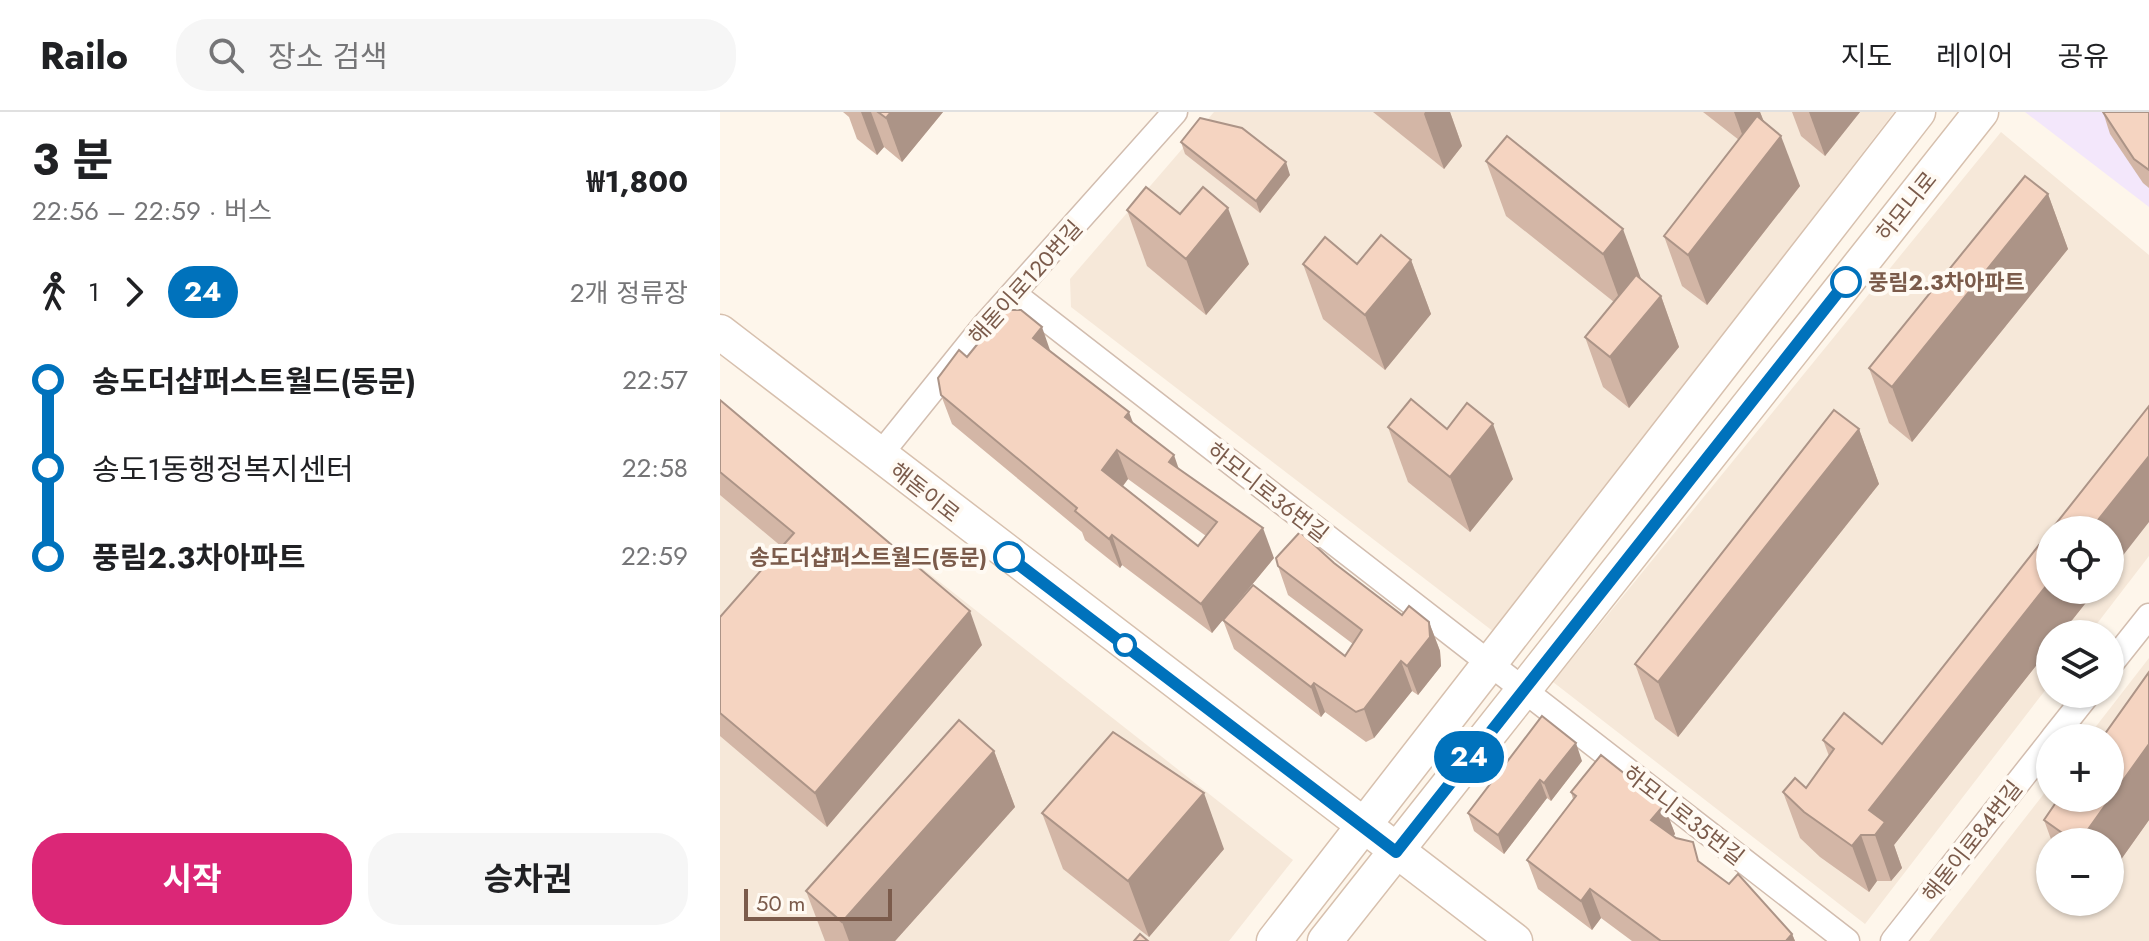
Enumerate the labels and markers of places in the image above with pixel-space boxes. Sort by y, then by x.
place label: 풍림2.3차아파트 [1868,266,2025,298]
marker: 풍림2.3차아파트 [1831,267,1861,297]
place label: 송도더샵퍼스트월드(동문) [749,541,987,573]
marker: 송도더샵퍼스트월드(동문) [994,542,1024,572]
unlabelled marker [1114,634,1136,656]

